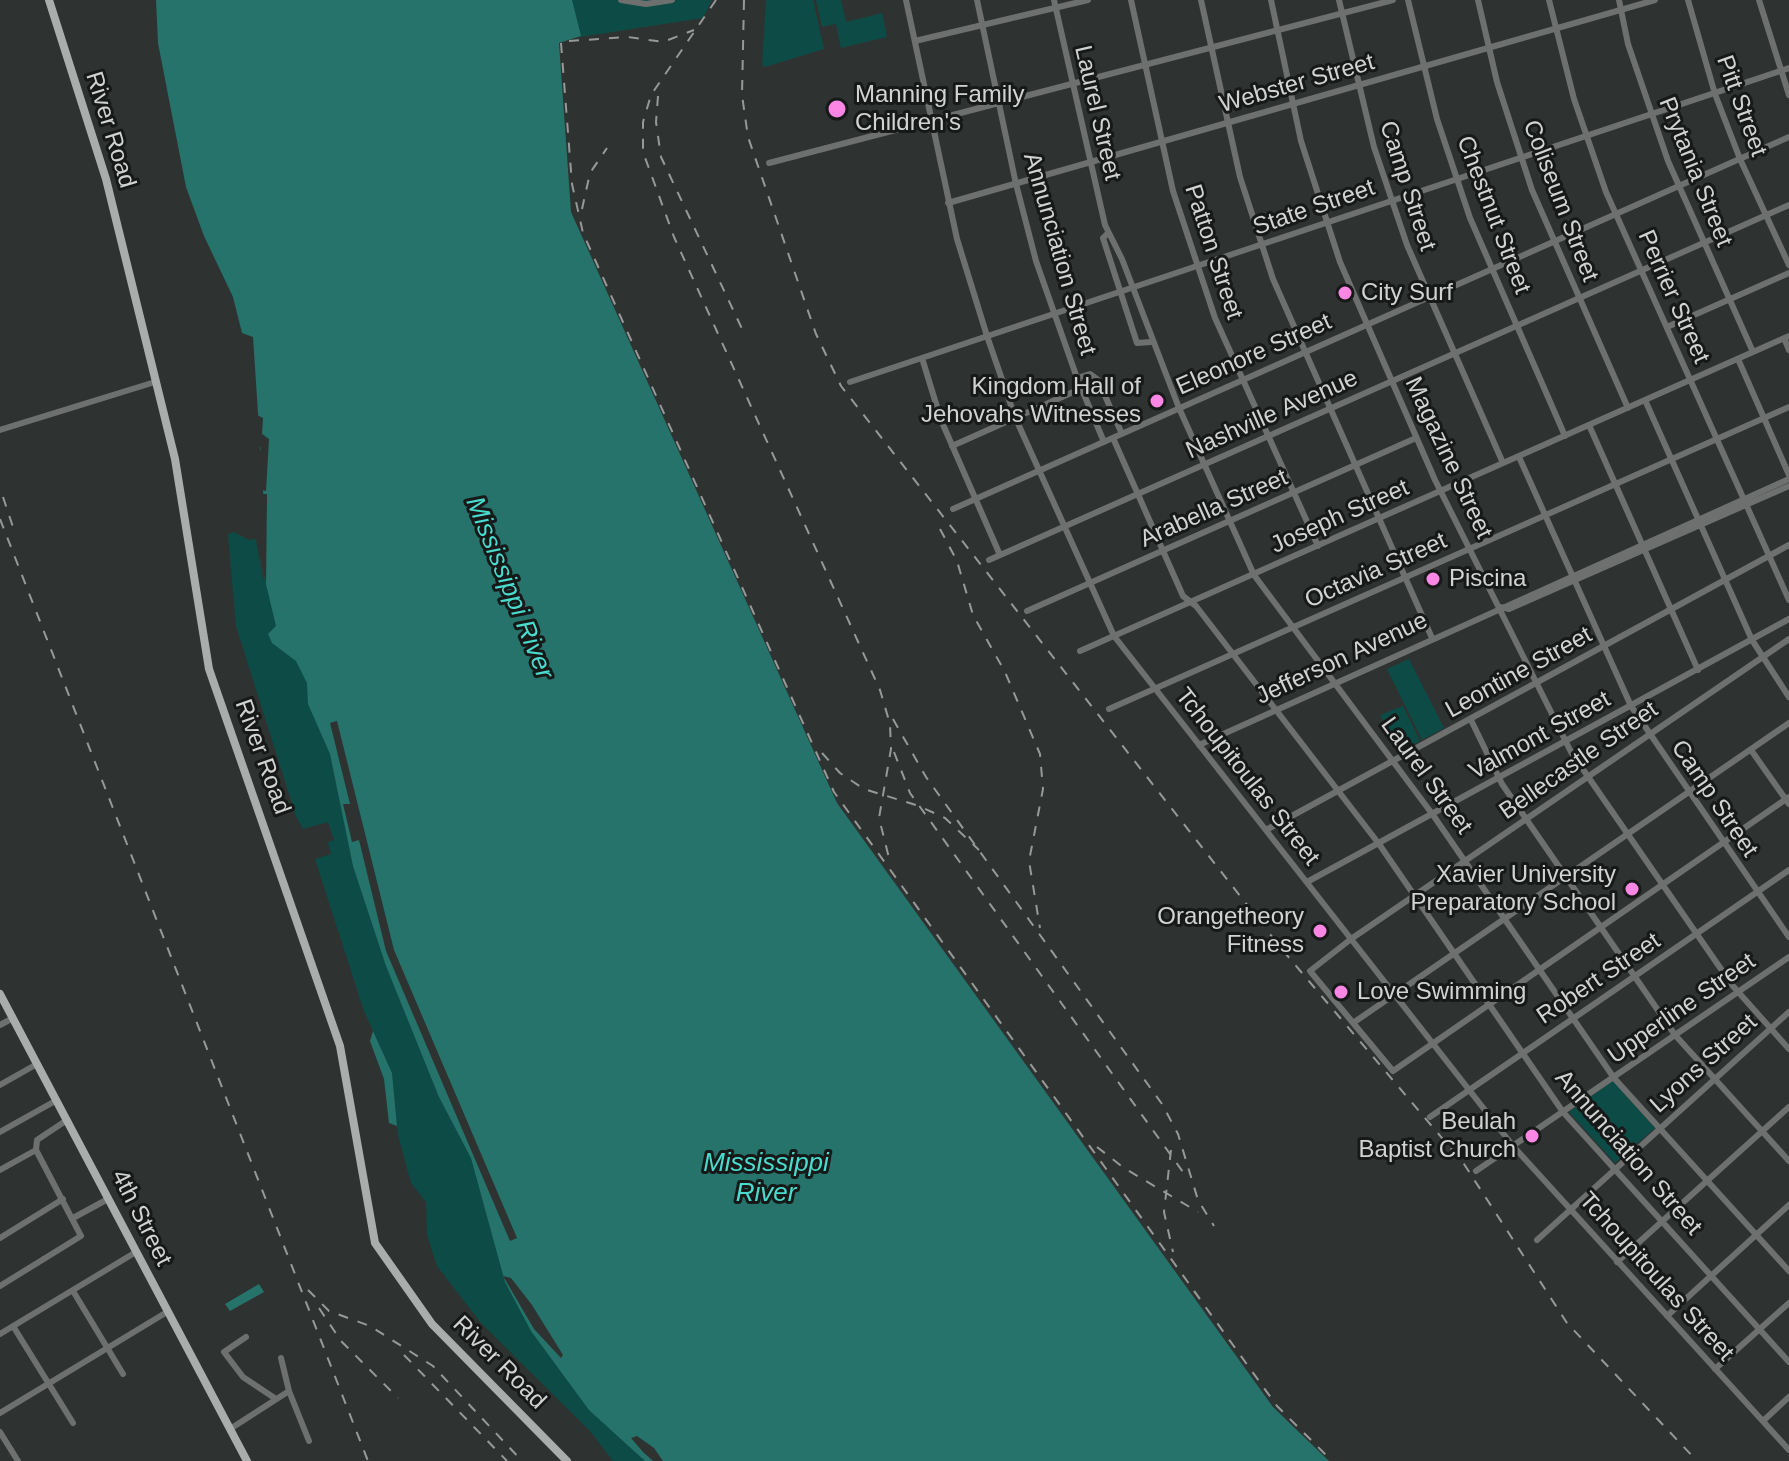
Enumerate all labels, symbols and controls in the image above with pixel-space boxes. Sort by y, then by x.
street label: Laurel Street [1068,43,1126,183]
street label: Webster Street [1216,48,1378,120]
street label: Pitt Street [1709,52,1773,160]
street label: River Road [79,68,141,192]
place label: Manning Family Children's [855,81,1024,137]
street label: Prytania Street [1652,93,1738,251]
marker: Manning Family Children's [826,98,848,120]
street label: Coliseum Street [1516,116,1604,286]
street label: Camp Street [1372,117,1442,255]
street label: Chestnut Street [1450,132,1536,298]
street label: Annunciation Street [1016,149,1102,359]
street label: State Street [1249,174,1379,242]
street label: Patton Street [1178,181,1248,323]
street label: Perrier Street [1631,226,1715,368]
place label: City Surf [1361,279,1453,307]
marker: City Surf [1336,284,1354,302]
street label: Eleonore Street [1172,308,1336,402]
street label: Nashville Avenue [1182,364,1362,466]
place label: Kingdom Hall of Jehovahs Witnesses [921,373,1141,429]
street label: Magazine Street [1398,373,1498,543]
marker: Kingdom Hall of Jehovahs Witnesses [1148,392,1166,410]
street label: Arabella Street [1136,464,1292,554]
street label: Joseph Street [1266,474,1414,560]
water label: Mississippi River [458,492,560,684]
street label: Octavia Street [1301,527,1451,615]
place label: Piscina [1449,565,1526,593]
marker: Piscina [1424,570,1442,588]
street label: Jefferson Avenue [1252,607,1432,711]
street label: Leontine Street [1441,621,1597,725]
street label: Tchoupitoulas Street [1169,682,1325,872]
street label: Valmont Street [1464,685,1616,787]
street label: River Road [228,696,296,818]
street label: Bellecastle Street [1494,696,1664,826]
street label: Laurel Street [1374,712,1478,840]
street label: Camp Street [1664,735,1764,863]
place label: Xavier University Preparatory School [1411,861,1616,917]
marker: Xavier University Preparatory School [1623,880,1641,898]
place label: Orangetheory Fitness [1157,903,1304,959]
marker: Orangetheory Fitness [1311,922,1329,940]
street label: Robert Street [1532,927,1666,1031]
street label: Upperline Street [1603,947,1761,1071]
place label: Love Swimming [1357,978,1526,1006]
marker: Love Swimming [1332,983,1350,1001]
street label: Lyons Street [1645,1009,1763,1119]
street label: Annunciation Street [1548,1065,1708,1241]
place label: Beulah Baptist Church [1359,1108,1516,1164]
marker: Beulah Baptist Church [1523,1127,1541,1145]
water label: Mississippi River [703,1148,829,1210]
street label: 4th Street [105,1165,177,1271]
street label: Tchoupitoulas Street [1573,1187,1739,1367]
street label: River Road [446,1310,552,1416]

